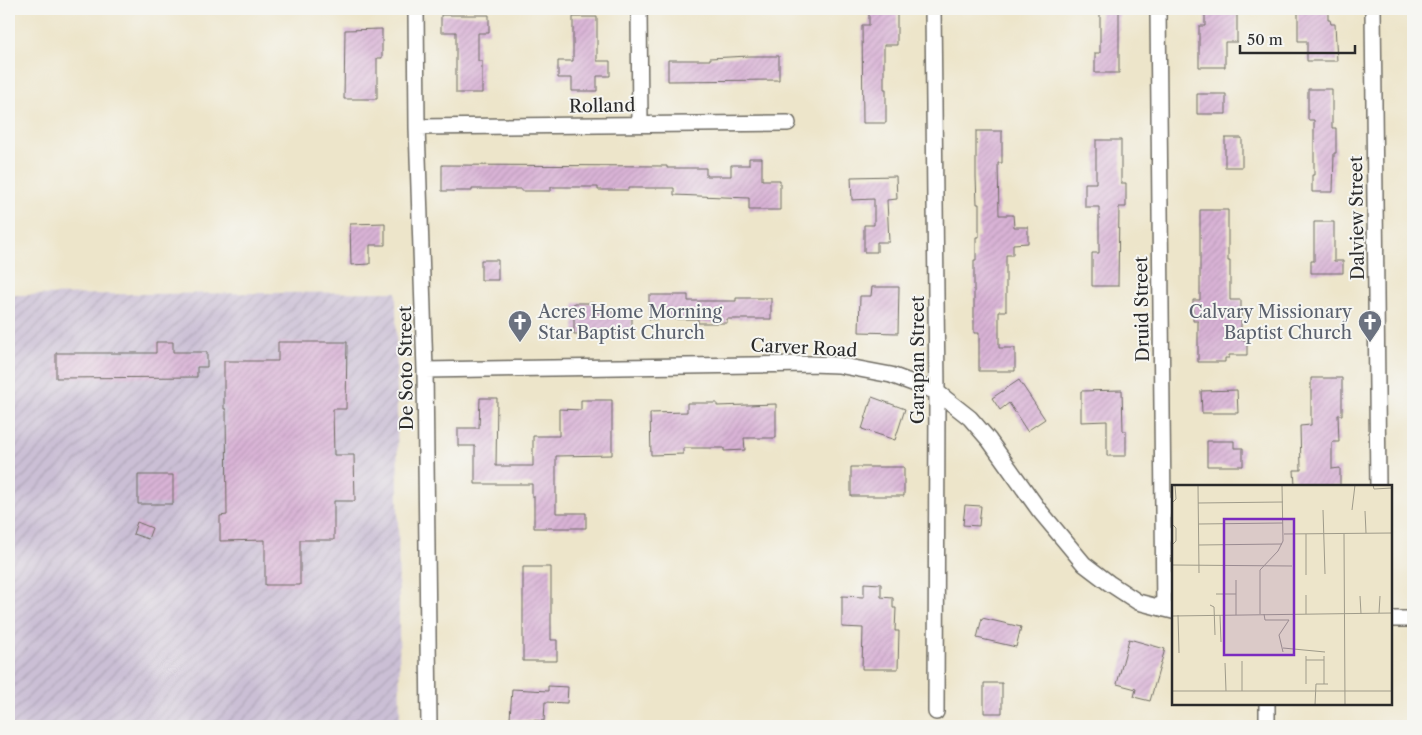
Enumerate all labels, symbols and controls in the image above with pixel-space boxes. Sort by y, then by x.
scale bar [1240,22,1354,54]
text: 50 m [1247,30,1283,49]
street label: Rolland [569,94,635,118]
street label: Dalview Street [1345,155,1369,280]
street label: Druid Street [1130,255,1154,362]
street label: Garapan Street [907,295,929,424]
place label: Acres Home Morning Star Baptist Church [537,301,723,344]
place label: Calvary Missionary Baptist Church [1189,301,1353,344]
street label: De Soto Street [394,305,418,430]
church icon: Acres Home Morning Star Baptist Church [507,309,533,343]
church icon: Calvary Missionary Baptist Church [1357,309,1383,343]
street label: Carver Road [750,334,858,362]
inset map [1172,485,1392,705]

